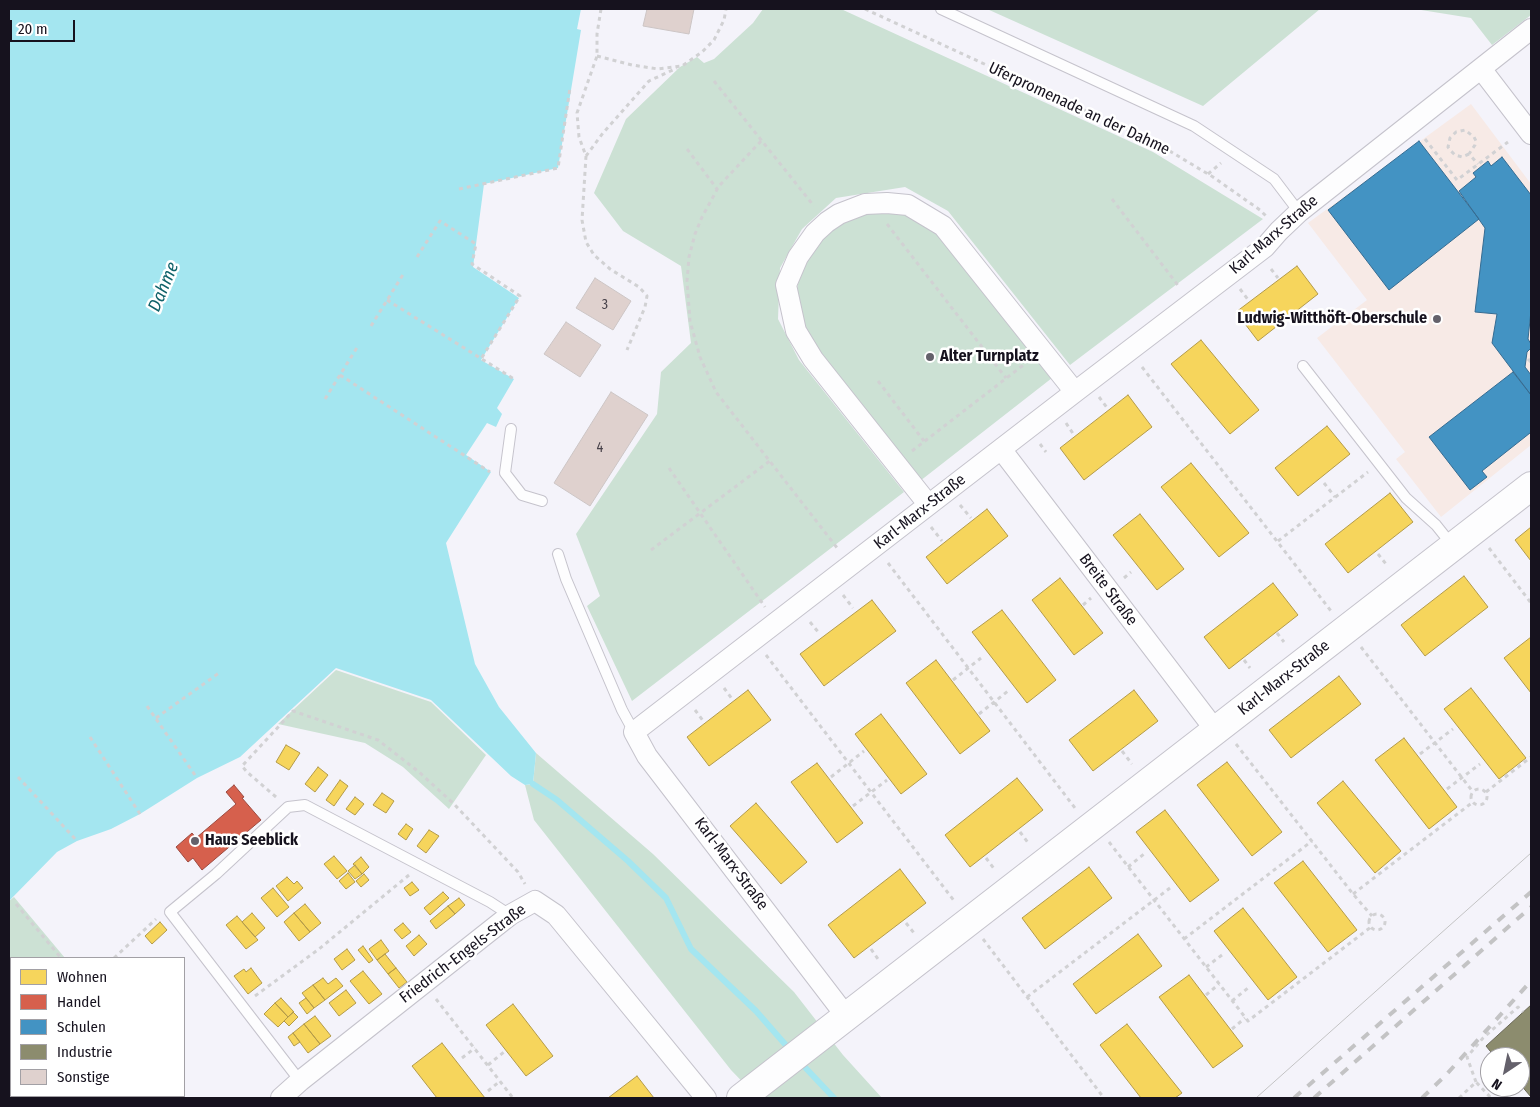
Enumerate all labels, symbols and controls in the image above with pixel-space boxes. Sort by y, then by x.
scale bar [12,10,78,42]
text: 20 m [18,20,48,38]
street label: Uferpromenade an der Dahme [985,58,1173,160]
street label: Karl-Marx-Straße [1226,191,1322,279]
water label: Dahme [144,259,184,315]
house number: 3 [602,297,608,313]
place label: Ludwig-Witthöft-Oberschule [1237,309,1427,329]
marker: Ludwig-Witthöft-Oberschule [1431,313,1443,325]
place label: Alter Turnplatz [940,347,1039,367]
marker: Alter Turnplatz [924,351,936,363]
house number: 4 [597,440,603,456]
street label: Karl-Marx-Straße [870,470,970,554]
street label: Breite Straße [1075,550,1141,630]
street label: Karl-Marx-Straße [1234,636,1334,720]
street label: Karl-Marx-Straße [690,814,772,914]
place label: Haus Seeblick [205,831,298,851]
marker: Haus Seeblick [189,835,201,847]
street label: Friedrich-Engels-Straße [396,900,530,1008]
legend [10,957,185,1097]
text: Wohnen [57,968,107,986]
text: Handel [57,993,101,1011]
text: Schulen [57,1018,106,1036]
text: Industrie [57,1043,112,1061]
north arrow [1480,1047,1530,1097]
text: Sonstige [57,1068,110,1086]
text: N [1489,1075,1505,1093]

